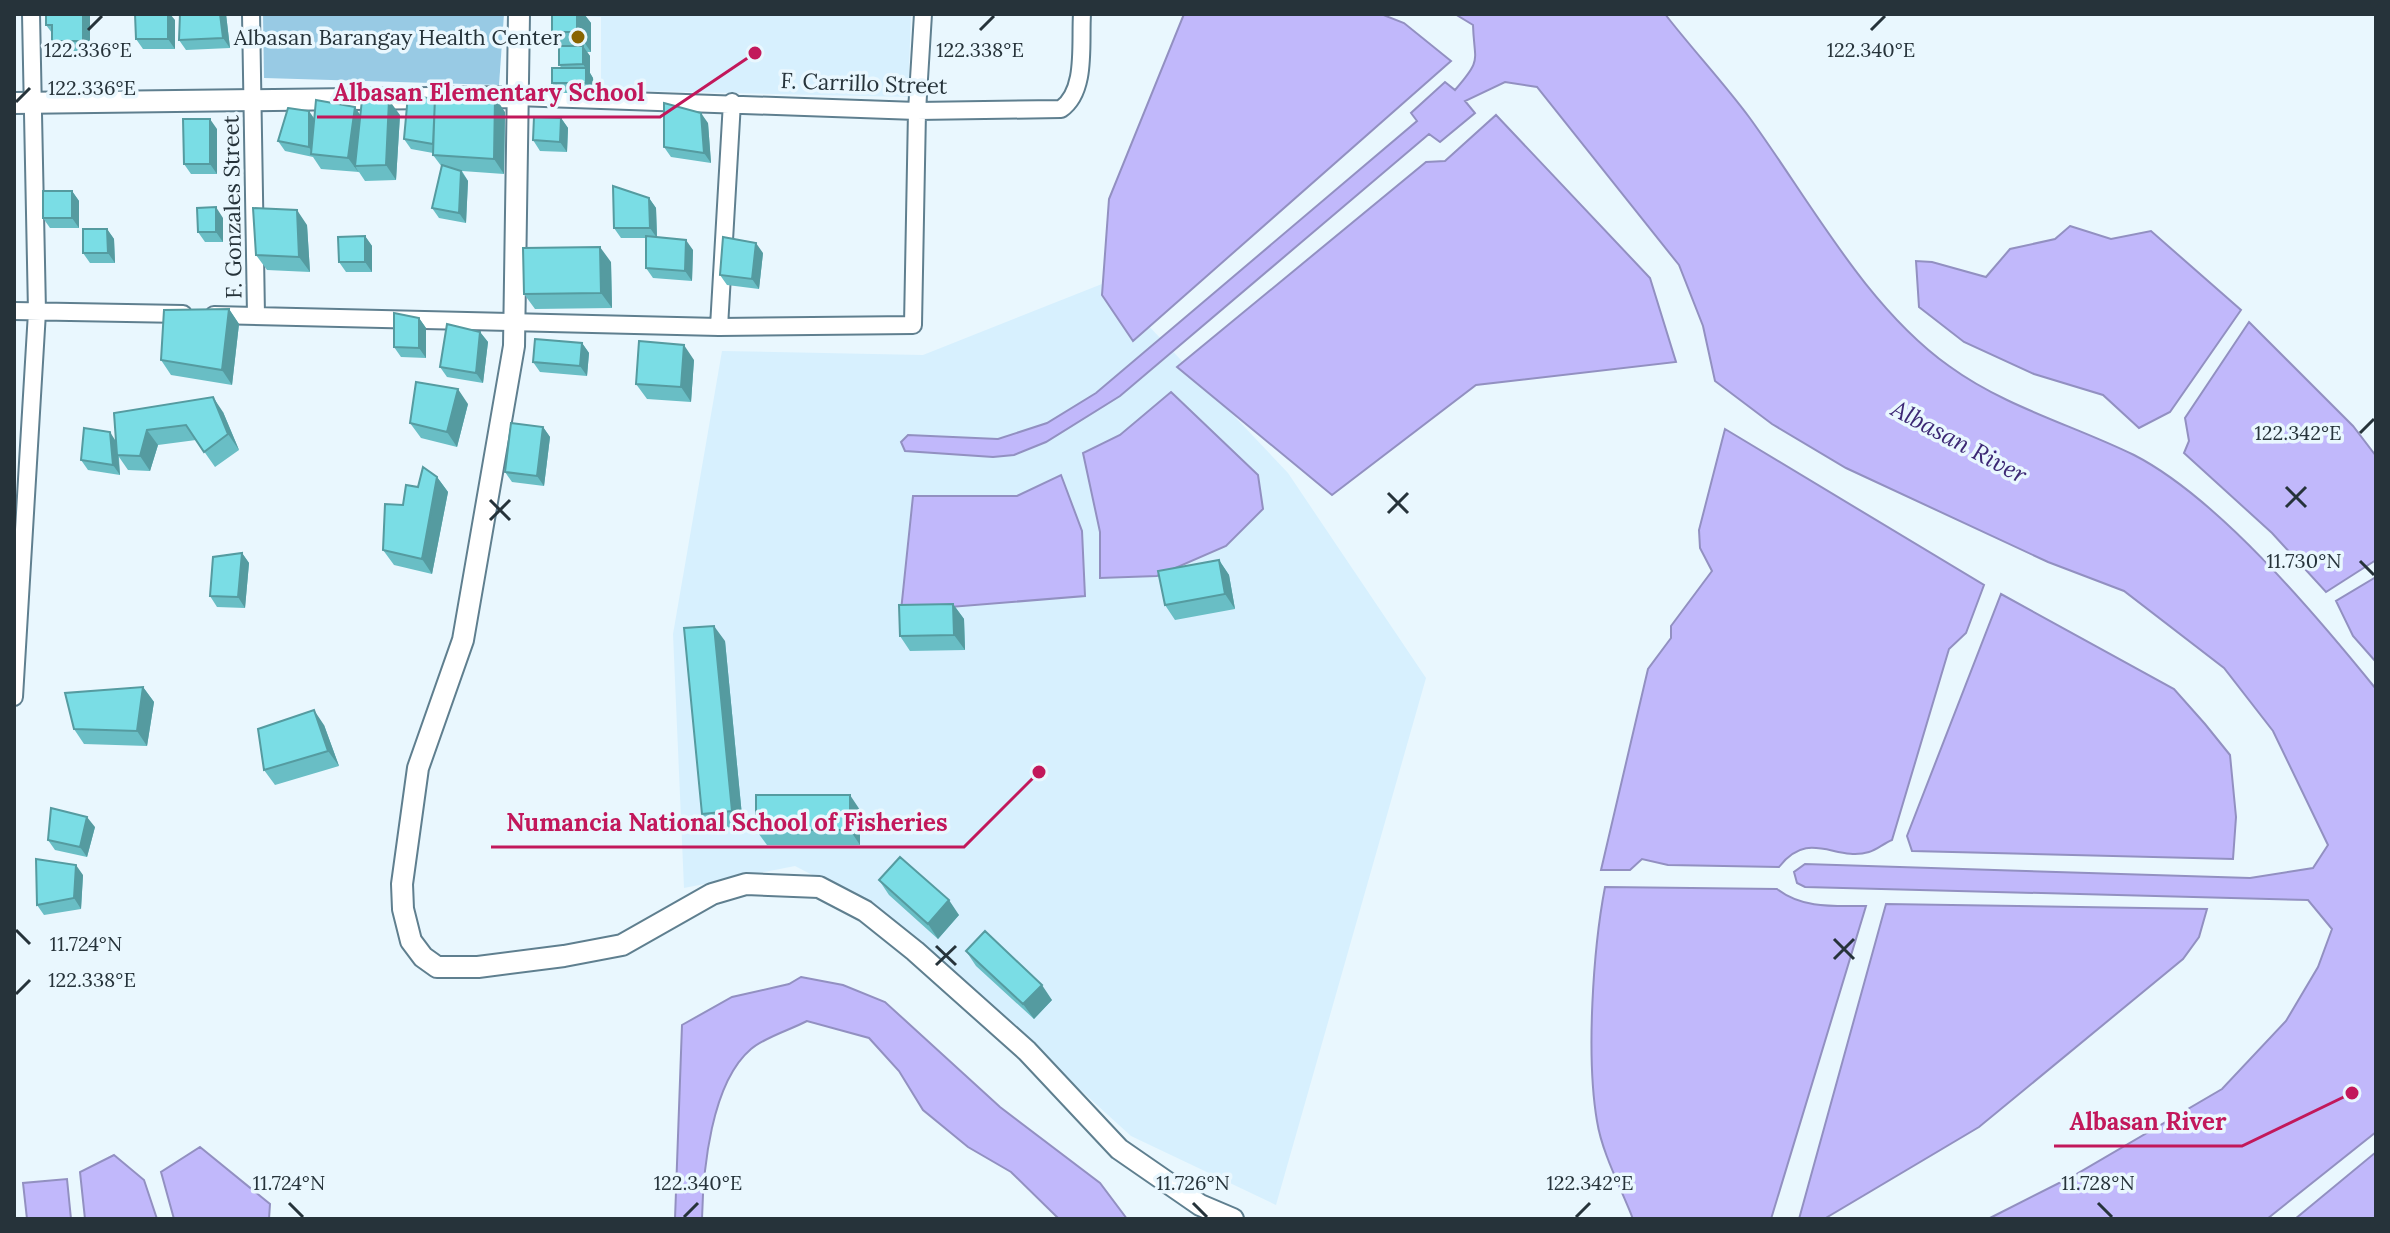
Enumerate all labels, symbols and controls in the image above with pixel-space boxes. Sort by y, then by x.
place label: Albasan Barangay Health Center [233,23,562,51]
marker: Albasan Barangay Health Center [569,28,587,46]
text: 122.336°E [44,37,132,62]
text: 122.338°E [936,37,1024,62]
text: 122.340°E [1827,37,1915,62]
street label: F. Carrillo Street [780,66,948,100]
callout: Albasan Elementary School [317,69,660,117]
text: 122.336°E [48,75,136,100]
text: Albasan Elementary School [333,77,645,108]
street label: F. Gonzales Street [216,114,248,299]
water label: Albasan River [1885,392,2033,490]
text: 122.342°E [2255,420,2341,445]
text: 11.730°N [2267,548,2341,573]
callout: Numancia National School of Fisheries [491,799,964,847]
text: Numancia National School of Fisheries [506,807,948,838]
text: 11.724°N [50,931,122,956]
text: 122.338°E [48,967,136,992]
callout: Albasan River [2054,1098,2242,1146]
text: Albasan River [2070,1106,2227,1137]
text: 11.724°N [253,1170,325,1195]
text: 122.340°E [654,1170,742,1195]
text: 11.726°N [1156,1170,1230,1195]
text: 122.342°E [1547,1170,1633,1195]
text: 11.728°N [2061,1170,2135,1195]

